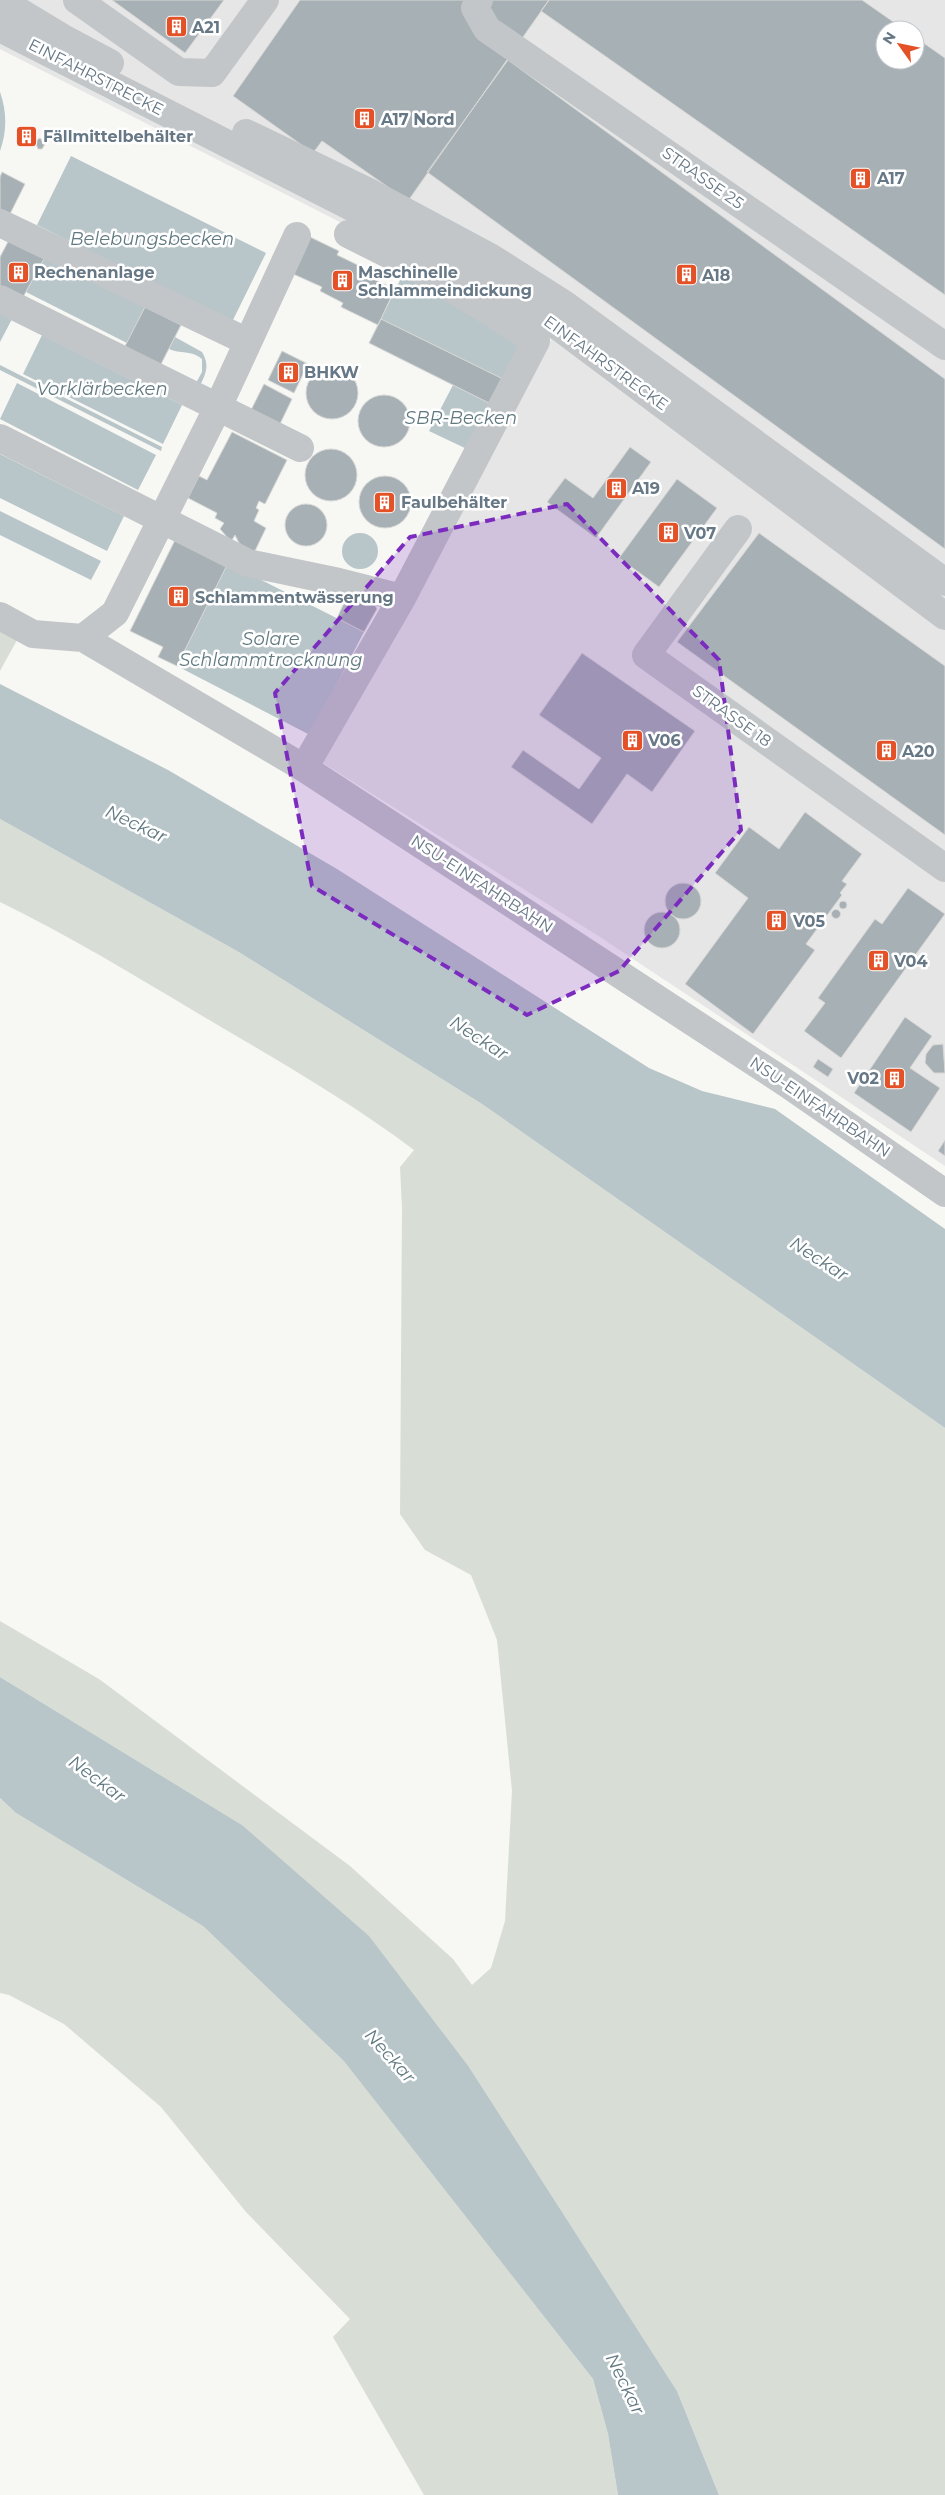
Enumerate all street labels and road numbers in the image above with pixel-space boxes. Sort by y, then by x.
street label: EINFAHRSTRECKE [25,35,167,119]
street label: STRASSE 25 [659,143,747,213]
street label: EINFAHRSTRECKE [540,312,672,414]
street label: STRASSE 18 [689,681,775,751]
street label: NSU-EINFAHRBAHN [408,831,556,937]
street label: NSU-EINFAHRBAHN [746,1053,894,1161]

